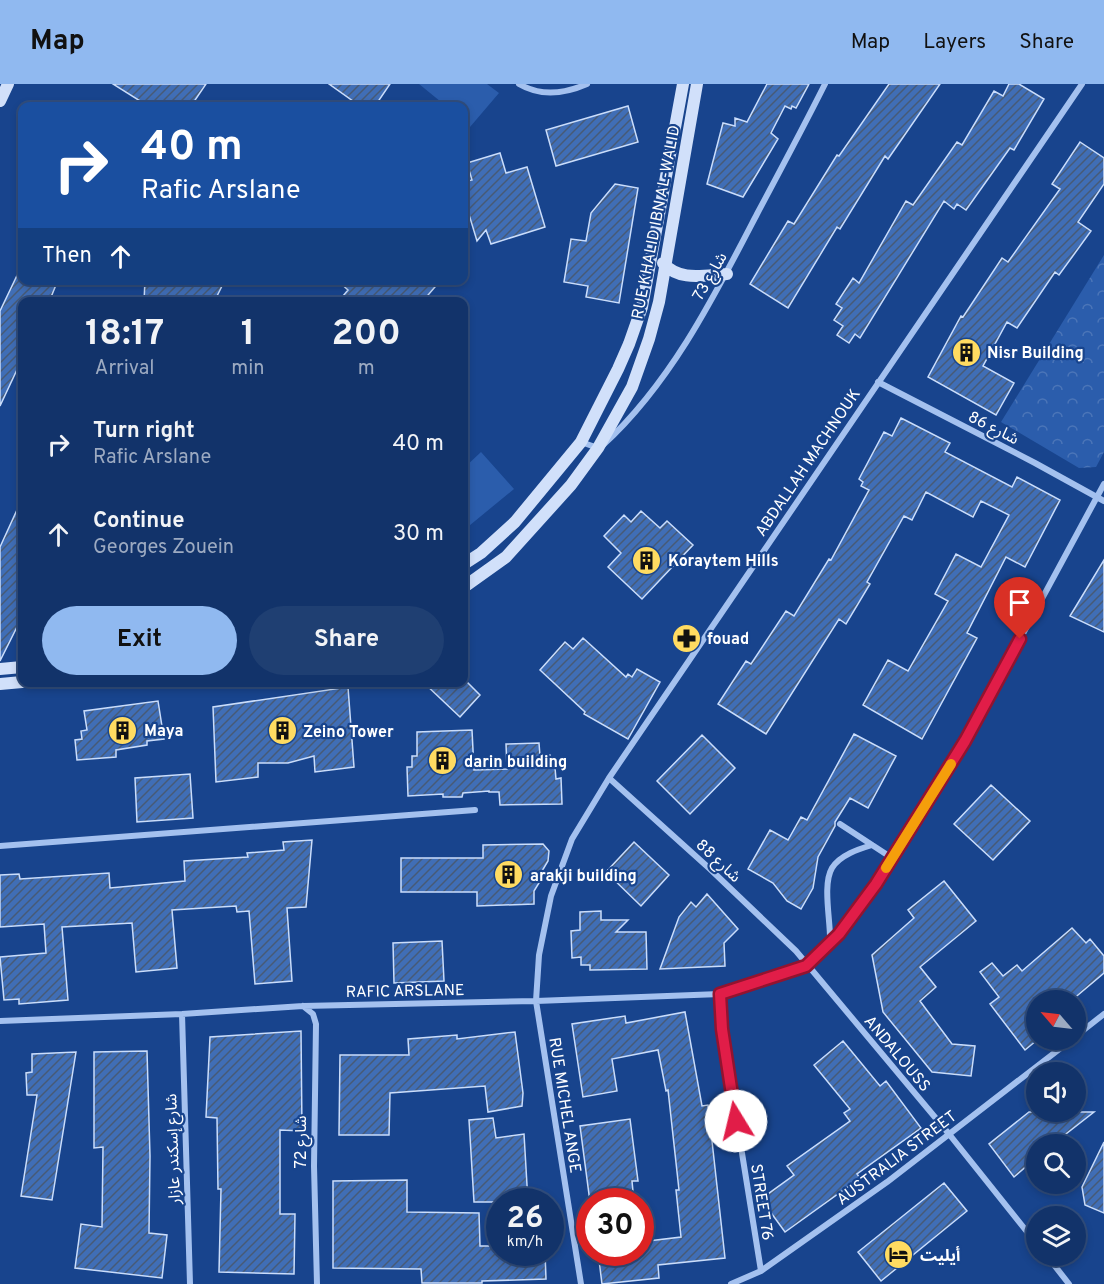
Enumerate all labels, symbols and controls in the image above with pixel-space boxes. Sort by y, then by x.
text: Map [30,24,85,60]
text: Map [851,29,890,56]
text: Layers [923,29,986,56]
text: Share [1019,29,1074,56]
text: 40 m [141,122,243,175]
street label: RUE KHALID IBN AL-WALID [628,124,686,321]
icon: right [42,126,120,204]
text: Rafic Arslane [141,174,301,208]
icon: ahead [104,240,137,273]
text: Then [42,243,92,270]
street label: شارع 73 [689,249,733,305]
text: 18:17 [85,312,164,358]
text: 1 [241,312,255,358]
text: 200 [332,312,401,358]
building icon: Nisr Building [950,336,982,368]
place label: Nisr Building [987,344,1084,364]
text: Arrival [95,356,154,382]
text: min [231,356,265,382]
text: m [358,356,375,382]
street label: ABDALLAH MACHNOUK [752,385,866,541]
street label: شارع 86 [964,408,1022,451]
text: Turn right [93,418,195,445]
icon: right [42,428,75,461]
text: 40 m [392,431,444,458]
text: Rafic Arslane [93,445,211,471]
text: Continue [93,508,184,535]
icon: ahead [42,518,75,551]
text: 30 m [393,521,444,548]
text: Georges Zouein [93,535,234,561]
building icon: Koraytem Hills [631,544,663,576]
place label: Koraytem Hills [668,552,779,572]
pin [994,577,1045,639]
icon: arrive [1003,586,1036,619]
button: Exit [42,606,237,675]
button: Share [249,606,444,675]
pharmacy icon: fouad [670,622,702,654]
place label: fouad [707,630,749,650]
building icon: Maya [107,714,139,746]
building icon: Zeino Tower [266,715,298,747]
place label: Maya [144,722,183,742]
place label: Zeino Tower [303,723,394,743]
building icon: darin building [427,745,459,777]
place label: darin building [464,753,567,773]
street label: شارع 88 [690,836,744,888]
building icon: arakji building [493,859,525,891]
place label: arakji building [530,867,637,887]
street label: RAFIC ARSLANE [345,981,465,1003]
north arrow [1026,990,1086,1050]
map controls [1026,990,1086,1266]
street label: ANDALOUSS [859,1012,934,1096]
street label: RUE MICHEL ANGE [543,1036,585,1175]
button: sound [1026,1062,1086,1122]
position arrow [704,1089,768,1153]
street label: شارع إسكندر عازار [162,1093,187,1206]
street label: AUSTRALIA STREET [833,1107,961,1210]
street label: شارع 72 [292,1116,313,1168]
button: search [1026,1134,1086,1194]
street label: STREET 76 [745,1163,777,1242]
speed limit sign: 30 [576,1188,654,1266]
text: 26 [507,1201,543,1238]
button: layers [1026,1206,1086,1266]
text: km/h [507,1233,543,1252]
hotel icon: أيليت [883,1239,915,1271]
place label: أيليت [920,1246,960,1267]

